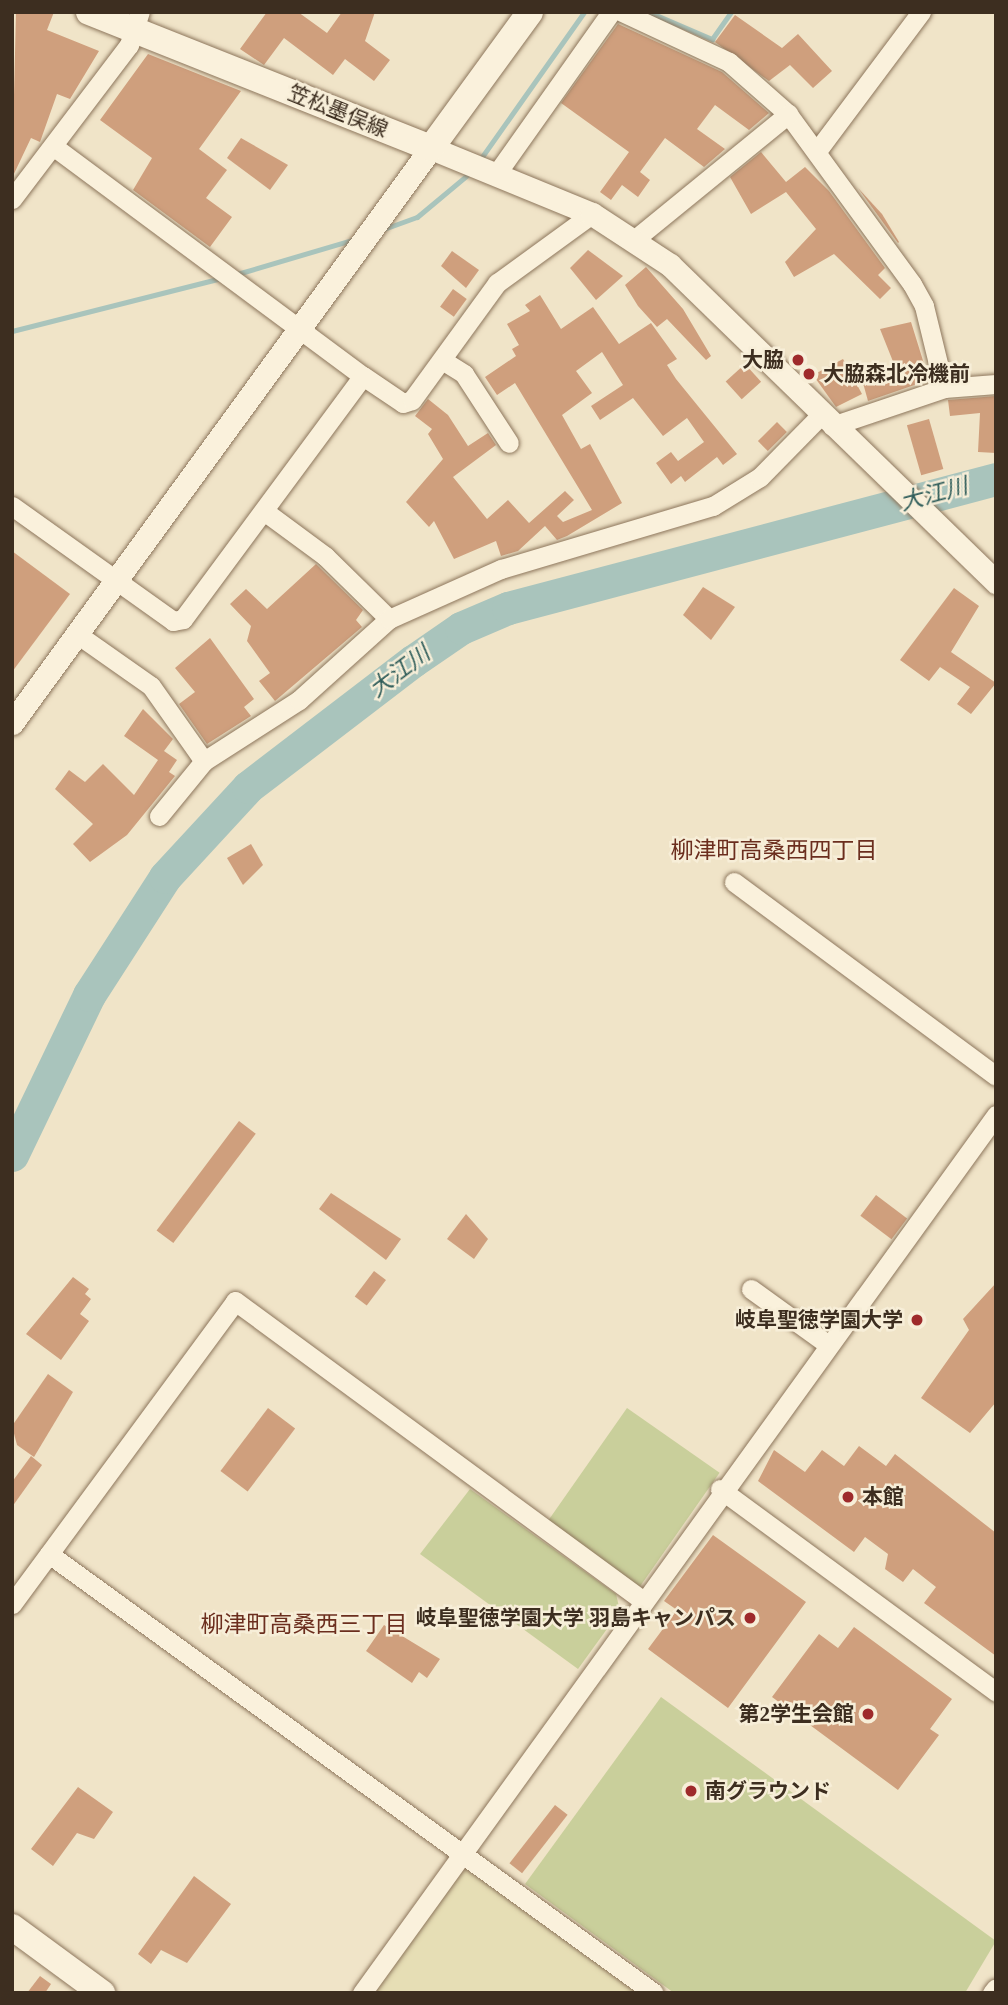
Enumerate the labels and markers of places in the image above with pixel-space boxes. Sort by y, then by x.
place label: 大脇 [742,347,784,373]
marker: 大脇 [790,352,806,368]
place label: 大脇森北冷機前 [823,361,970,387]
marker: 大脇森北冷機前 [801,366,817,382]
place label: 岐阜聖徳学園大学 [735,1307,903,1333]
marker: 岐阜聖徳学園大学 [909,1312,925,1328]
place label: 本館 [862,1484,904,1510]
marker: 本館 [840,1489,856,1505]
place label: 岐阜聖徳学園大学 羽島キャンパス [416,1605,736,1631]
marker: 岐阜聖徳学園大学 羽島キャンパス [742,1610,758,1626]
place label: 第2学生会館 [739,1701,854,1727]
marker: 第2学生会館 [860,1706,876,1722]
place label: 南グラウンド [705,1778,831,1804]
marker: 南グラウンド [683,1783,699,1799]

